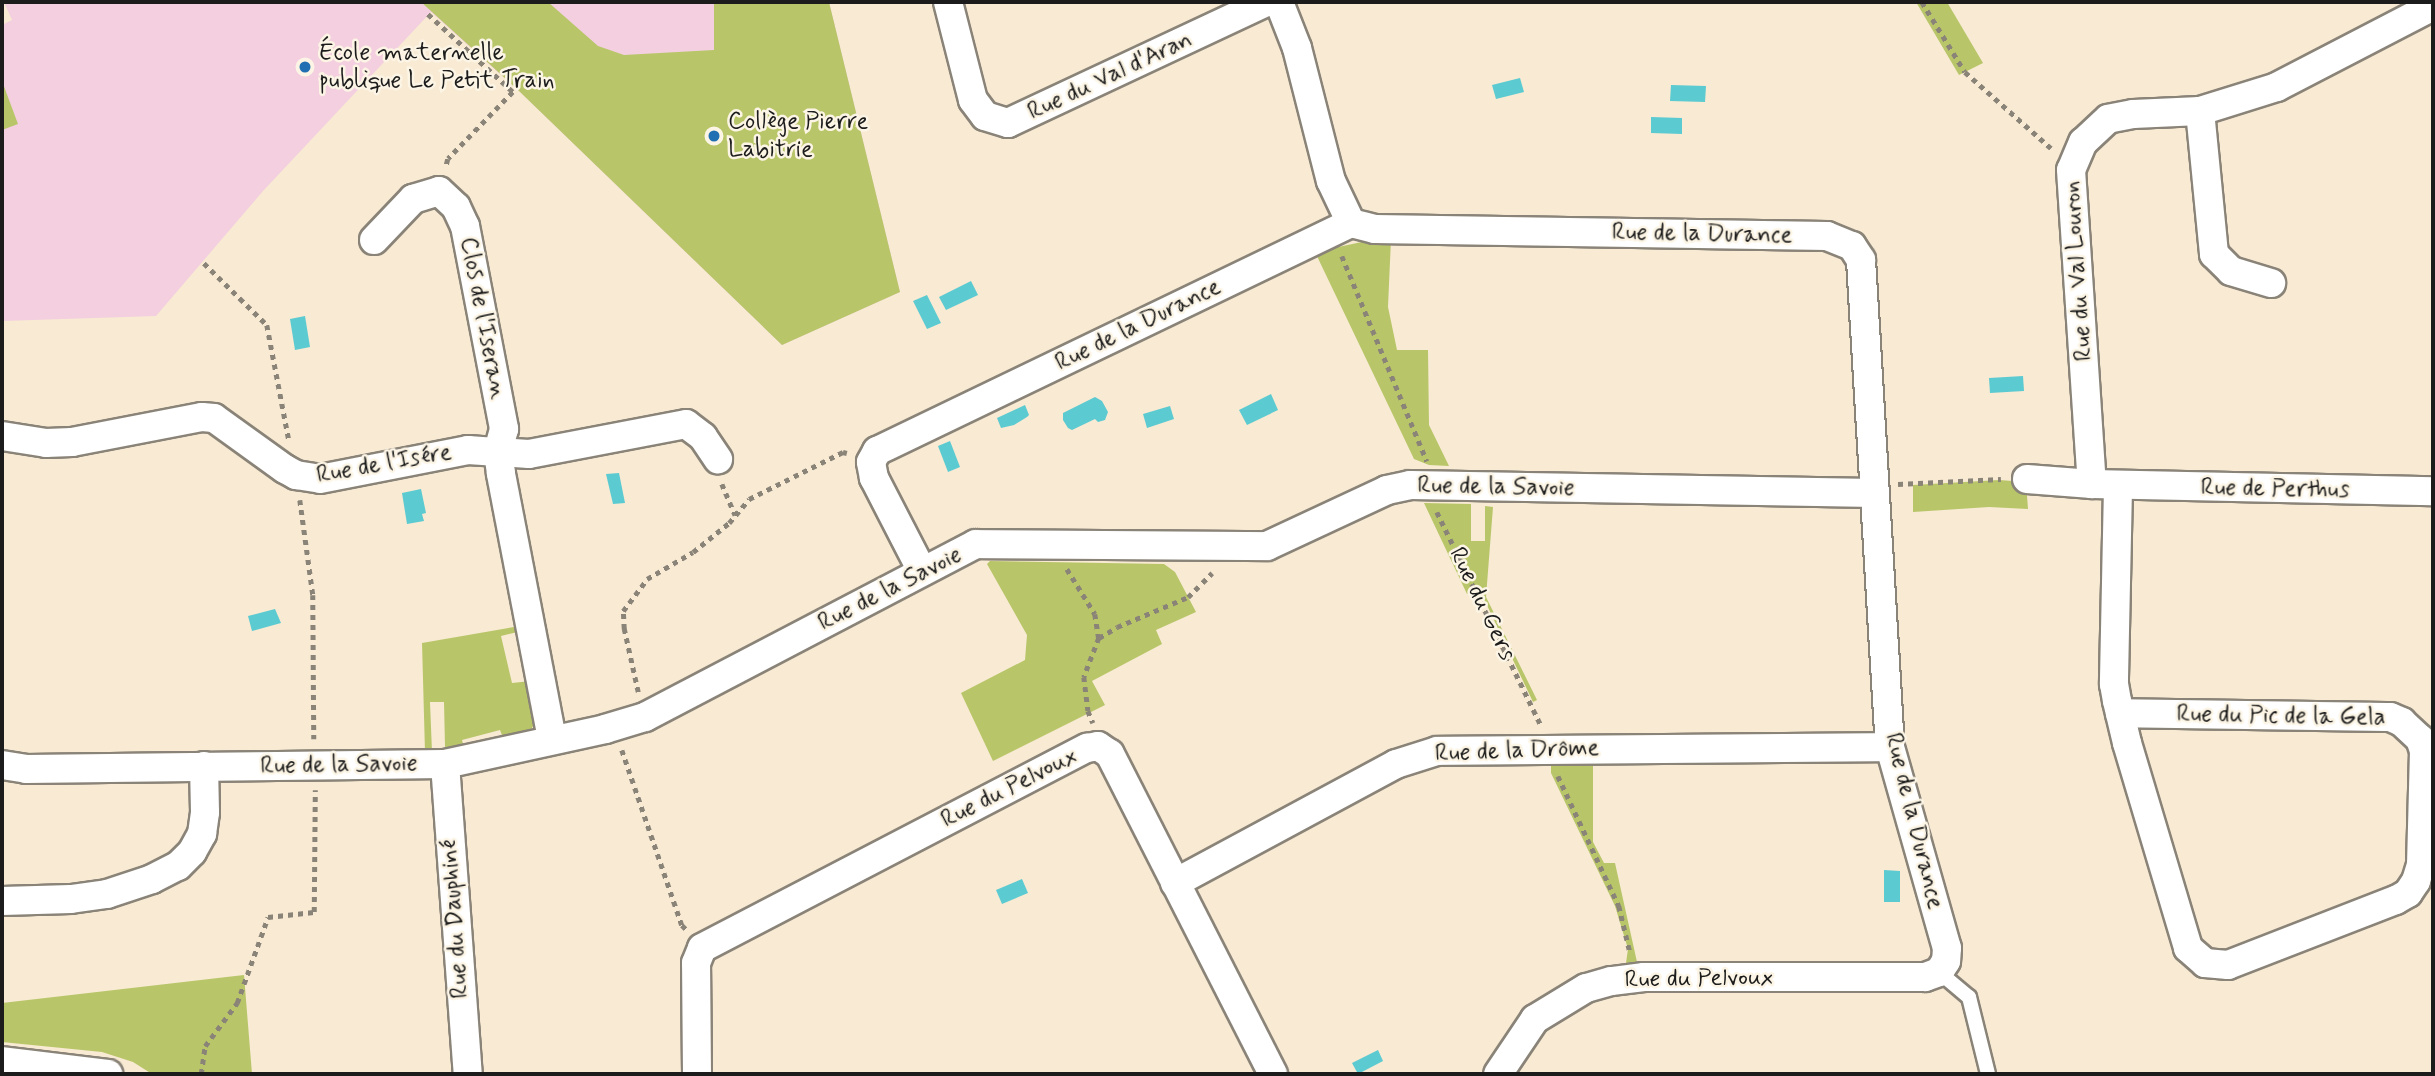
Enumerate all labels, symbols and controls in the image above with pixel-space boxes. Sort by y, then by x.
street label: Rue du Val d'Aran [1024,26,1196,126]
place label: École maternelle publique Le Petit Train [319,39,558,95]
marker: École maternelle publique Le Petit Train [297,59,313,75]
place label: Collège Pierre Labitrie [728,108,866,164]
marker: Collège Pierre Labitrie [706,128,722,144]
street label: Rue du Val Louron [2058,183,2098,359]
street label: Rue de la Durance [1610,218,1794,250]
street label: Clos de l'Iseran [453,234,513,402]
street label: Rue de la Durance [1049,272,1227,378]
street label: Rue de l'Isére [314,438,454,490]
street label: Rue de la Savoie [1415,471,1577,503]
street label: Rue de Perthus [2201,473,2349,505]
street label: Rue de la Savoie [812,540,968,638]
street label: Rue du Gers [1443,545,1521,663]
street label: Rue du Pic de la Gela [2178,700,2384,732]
street label: Rue de la Durance [1878,728,1950,914]
street label: Rue de la Drôme [1435,734,1599,768]
street label: Rue du Pelvoux [937,742,1081,834]
street label: Rue de la Savoie [258,749,420,781]
street label: Rue du Dauphiné [435,840,475,998]
street label: Rue du Pelvoux [1625,963,1773,995]

